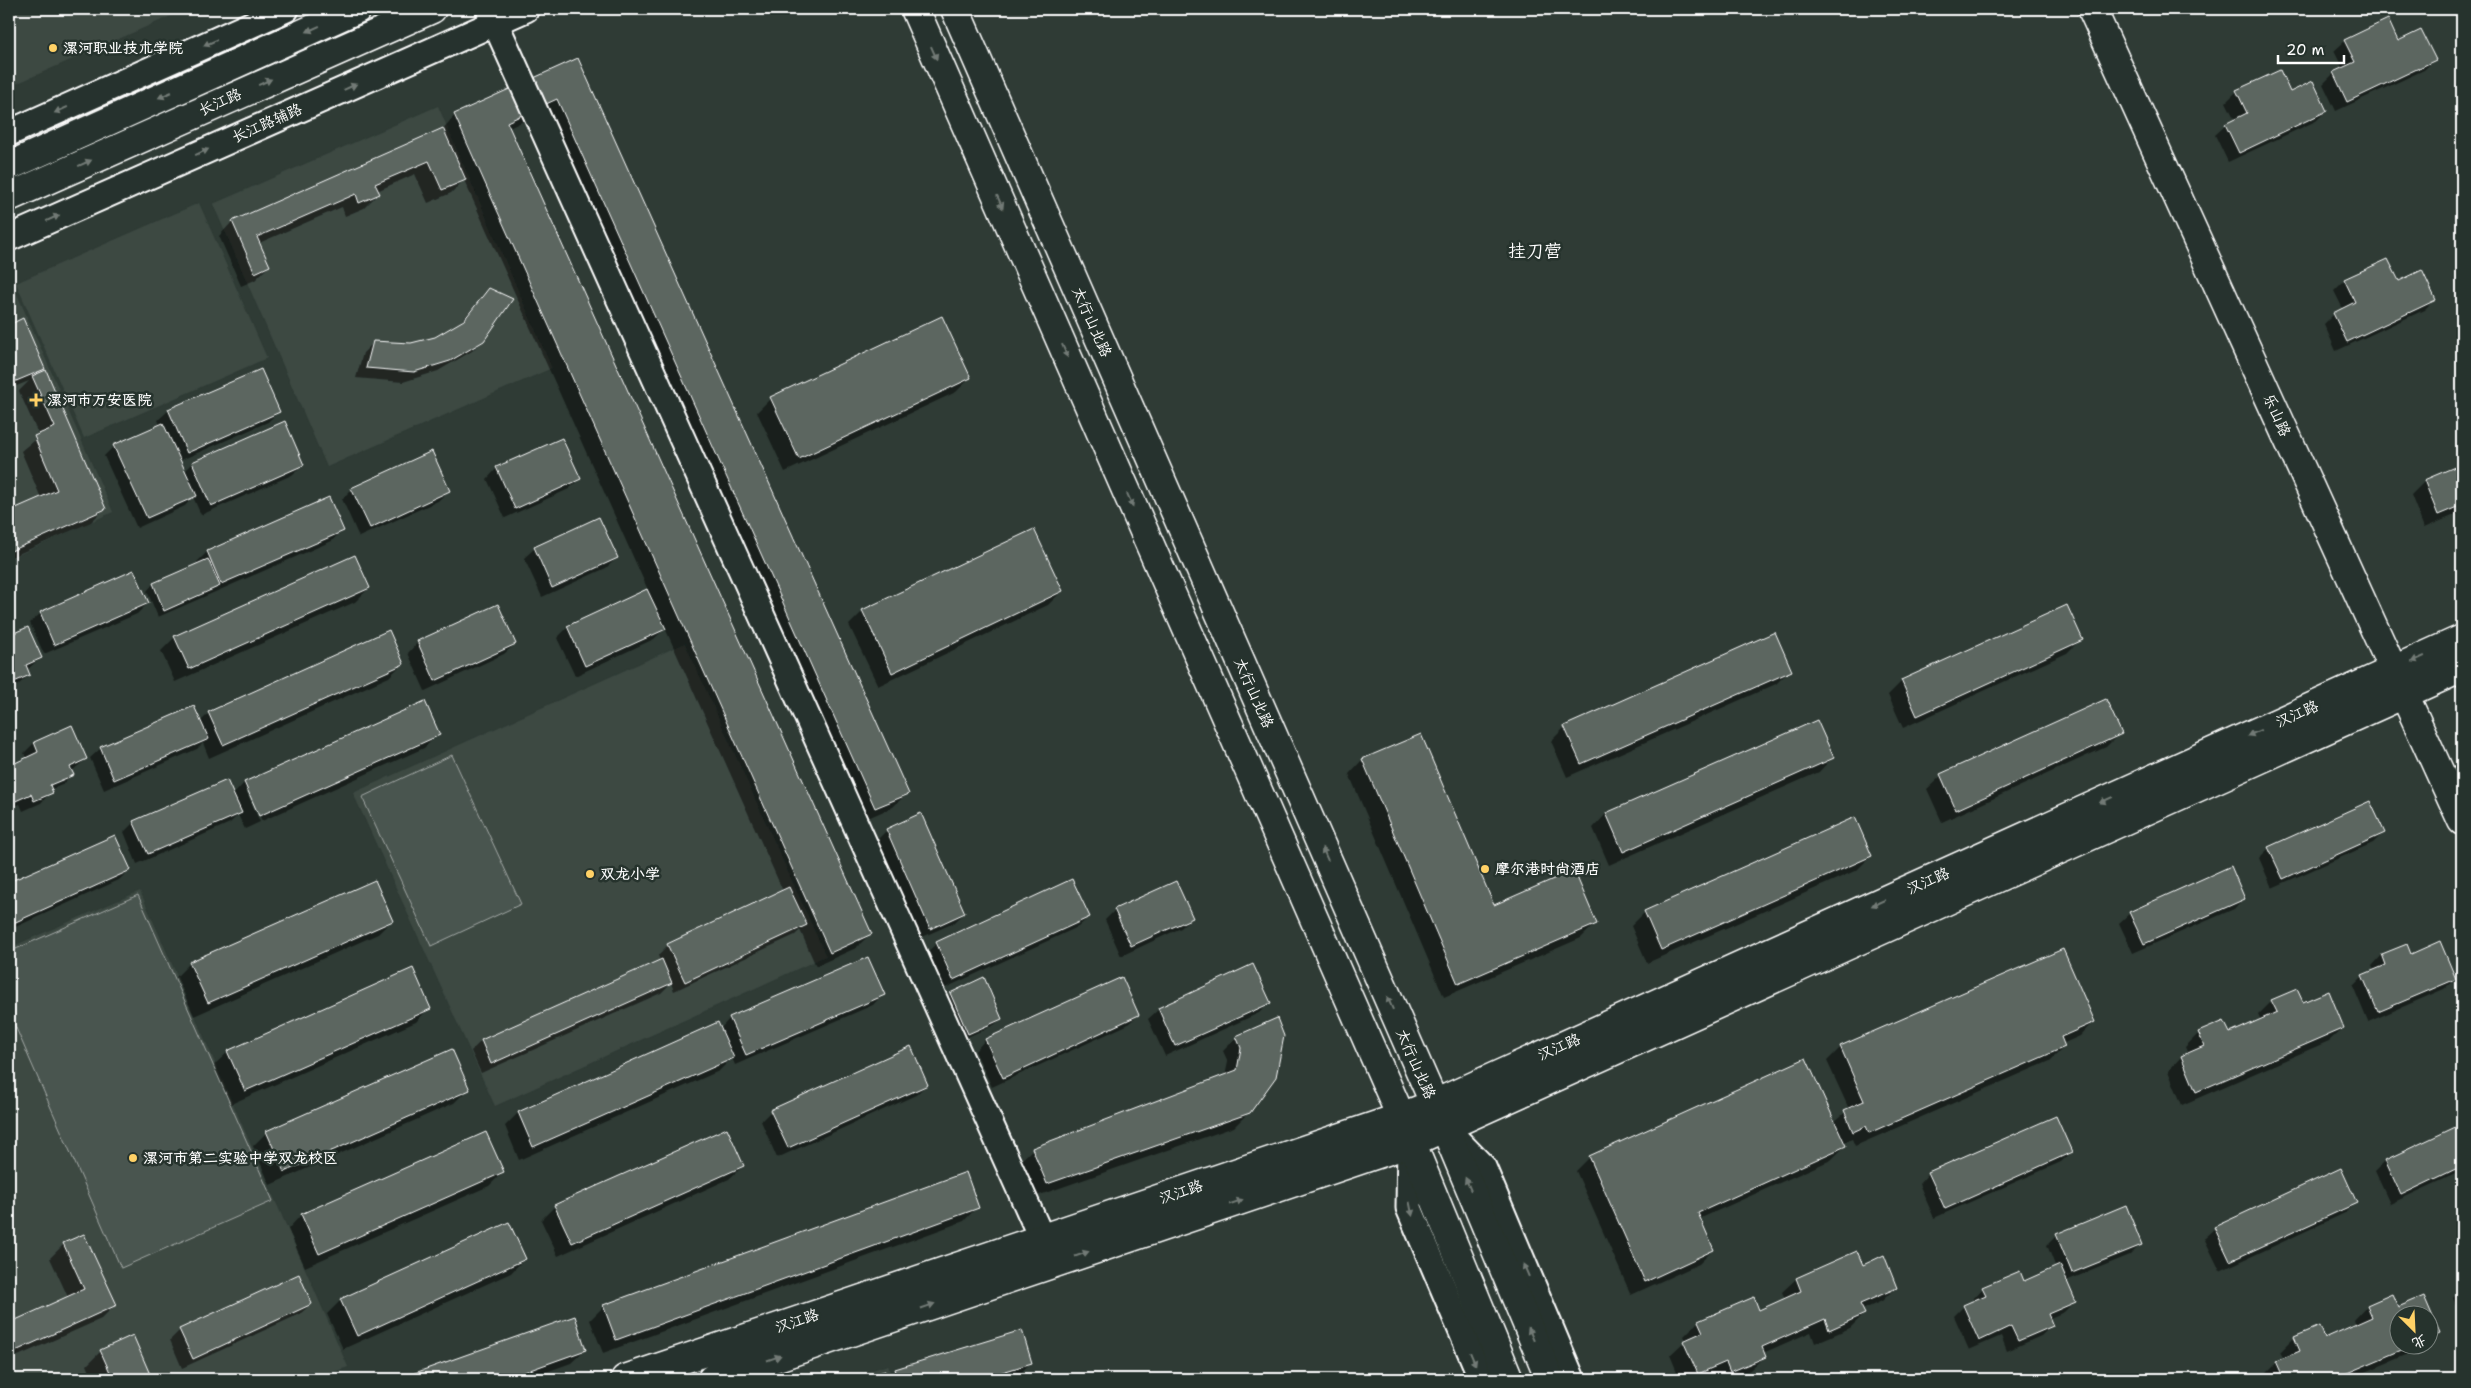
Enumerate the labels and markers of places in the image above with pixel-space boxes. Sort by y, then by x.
place label: 漯河职业技术学院 [63,38,183,58]
marker: 漯河职业技术学院 [47,42,59,54]
place label: 漯河市万安医院 [47,390,152,410]
marker: 漯河市万安医院 [29,393,43,407]
place label: 摩尔港时尚酒店 [1495,859,1600,879]
marker: 摩尔港时尚酒店 [1479,863,1491,875]
place label: 双龙小学 [600,864,660,884]
marker: 双龙小学 [584,868,596,880]
place label: 漯河市第二实验中学双龙校区 [143,1148,338,1168]
marker: 漯河市第二实验中学双龙校区 [127,1152,139,1164]

